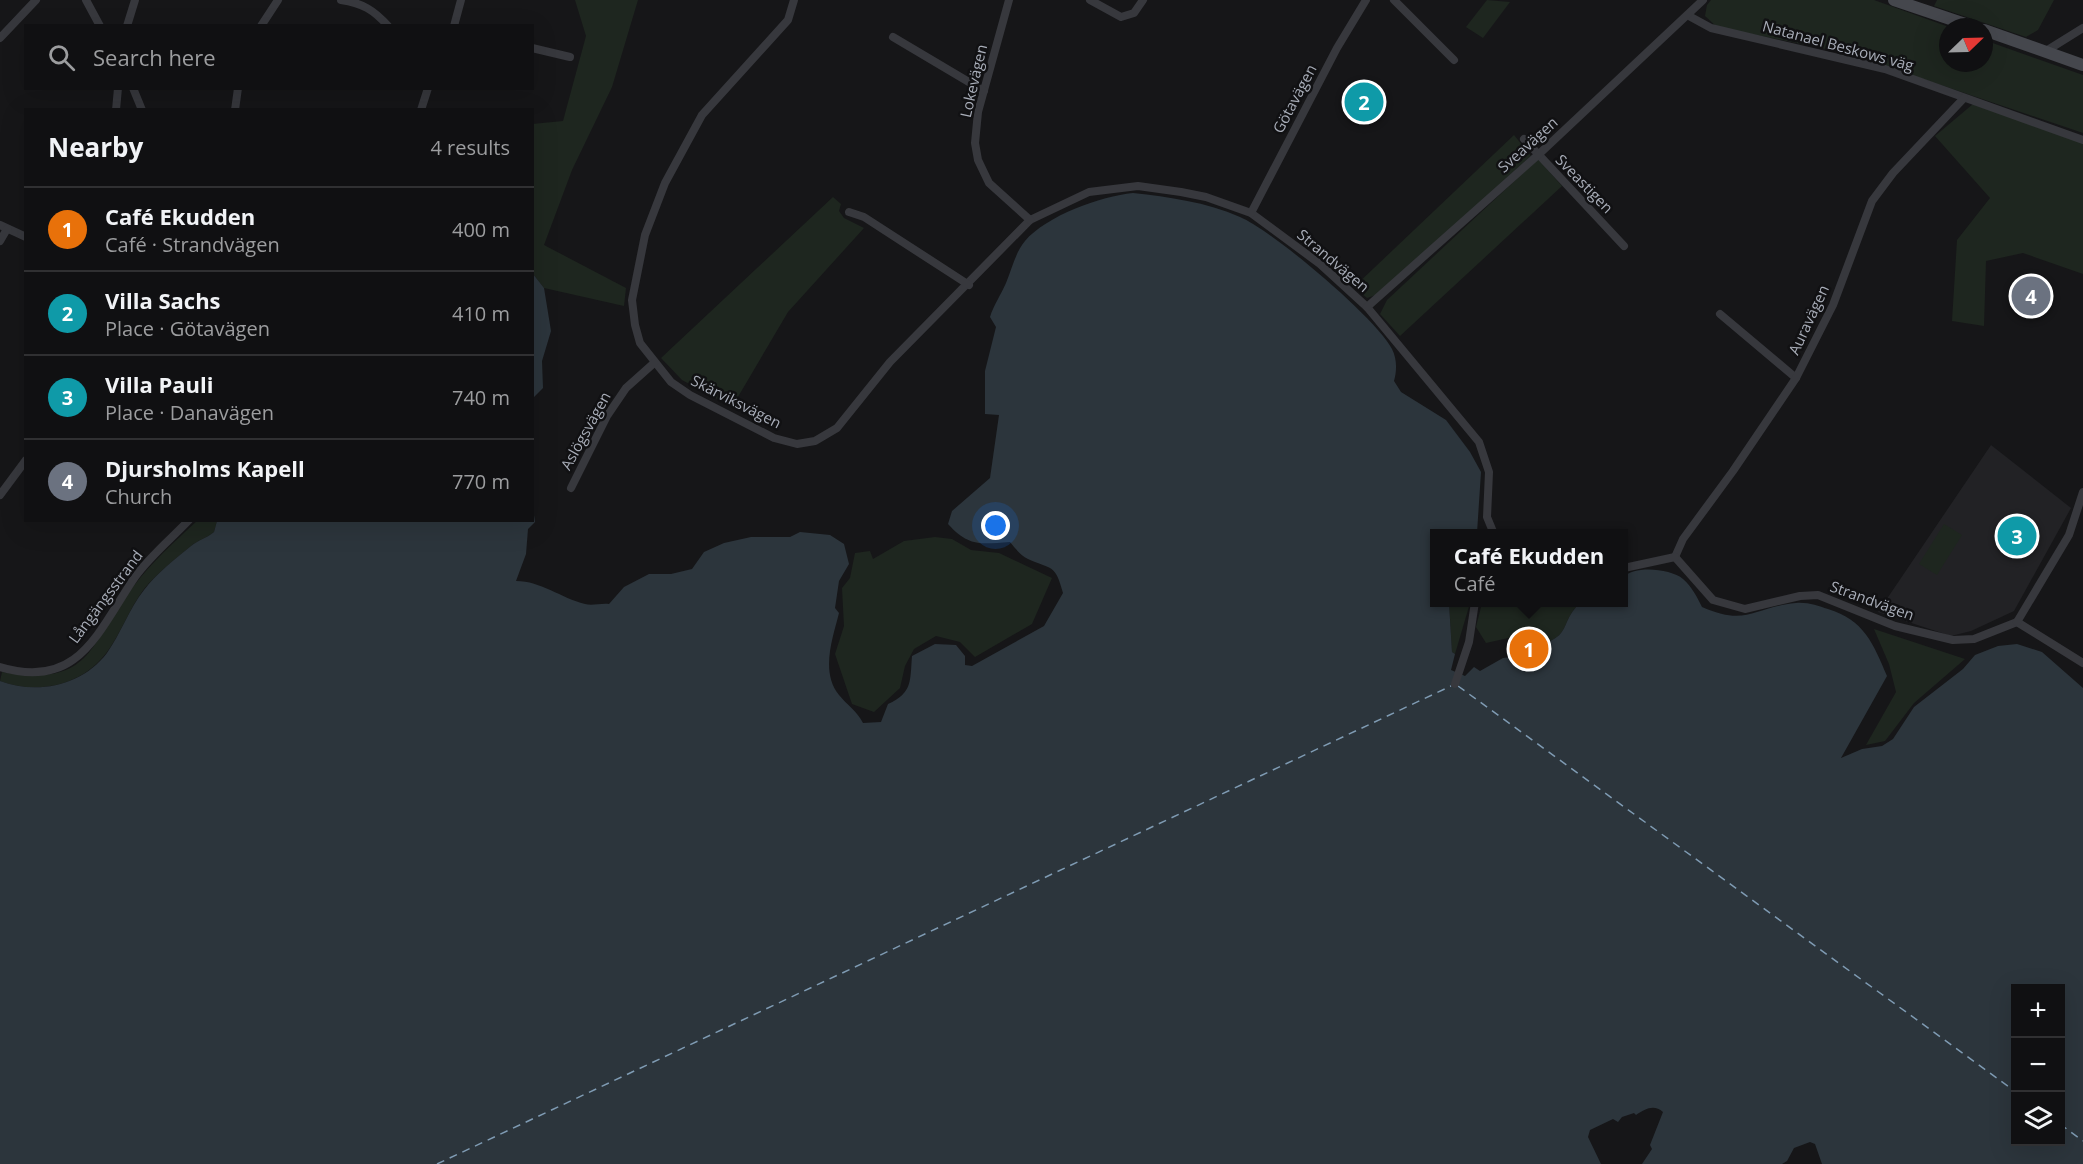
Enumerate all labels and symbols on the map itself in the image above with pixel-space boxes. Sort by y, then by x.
street label: Natanael Beskows väg [1760,15,1916,75]
north arrow [1939,18,1993,72]
street label: Lokevägen [955,42,991,119]
street label: Götavägen [1268,61,1321,136]
pin: 2 [1344,80,1384,124]
street label: Sveavägen [1493,112,1562,176]
street label: Sveastigen [1552,150,1618,217]
street label: Strandvägen [1294,224,1374,296]
pin: 4 [2012,274,2050,318]
street label: Auravägen [1783,281,1833,358]
street label: Skärviksvägen [688,370,785,432]
street label: Aslögsvägen [555,388,615,473]
your location [981,511,1010,540]
pin: 3 [1998,514,2036,558]
street label: Långängsstrand [64,546,147,647]
street label: Strandvägen [1828,576,1917,625]
pin: 1 [1510,626,1549,672]

